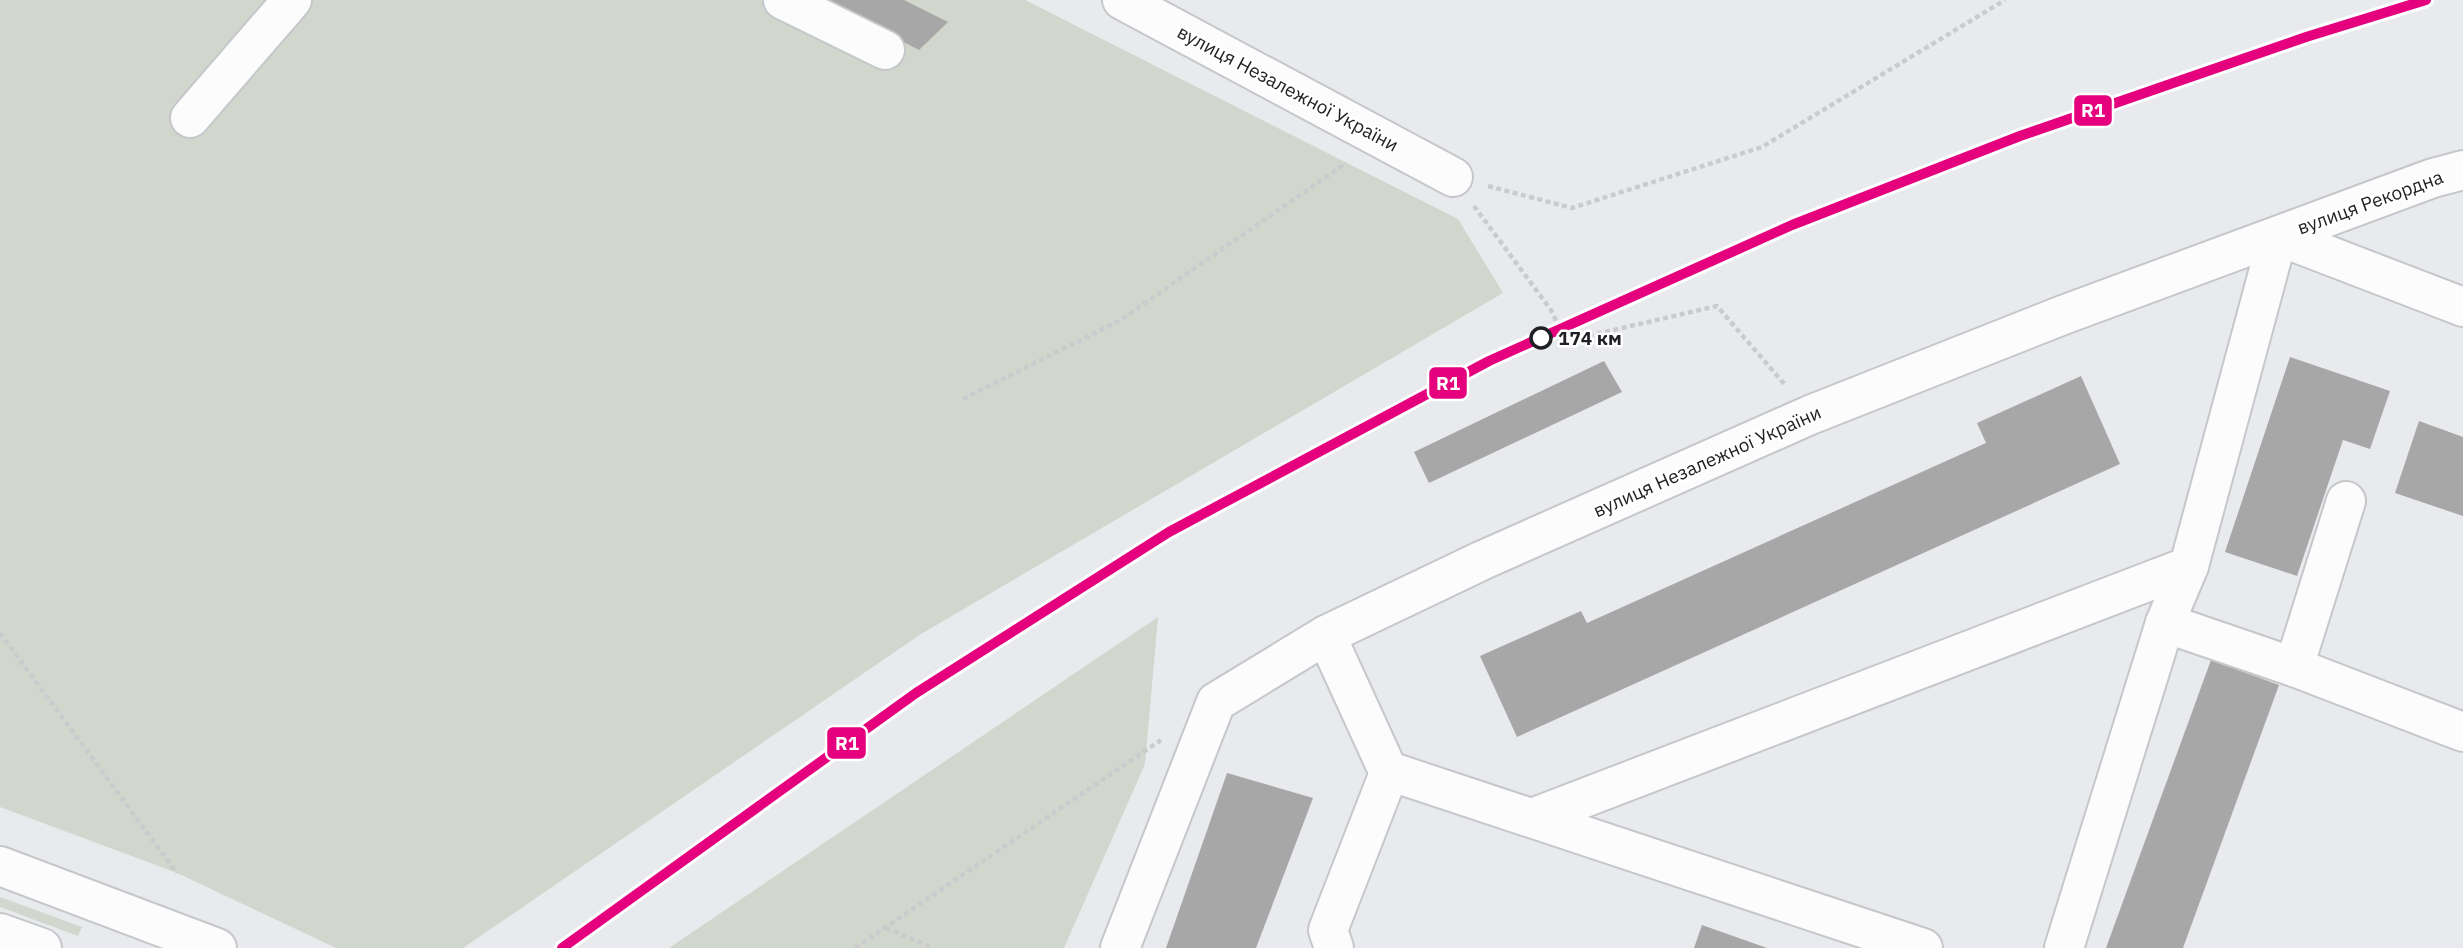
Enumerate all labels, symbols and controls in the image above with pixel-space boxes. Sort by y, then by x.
street label: вулиця Незалежної України [1173,19,1403,157]
line badge: R1 [2073,94,2113,127]
text: R1 [2081,98,2106,122]
street label: вулиця Рекордна [2294,164,2446,240]
place label: 174 км [1558,326,1622,350]
marker: 174 км [1530,327,1552,349]
line badge: R1 [1428,366,1468,400]
text: R1 [1436,371,1461,395]
street label: вулиця Незалежної України [1589,400,1825,522]
line badge: R1 [826,726,867,760]
text: R1 [835,731,860,755]

